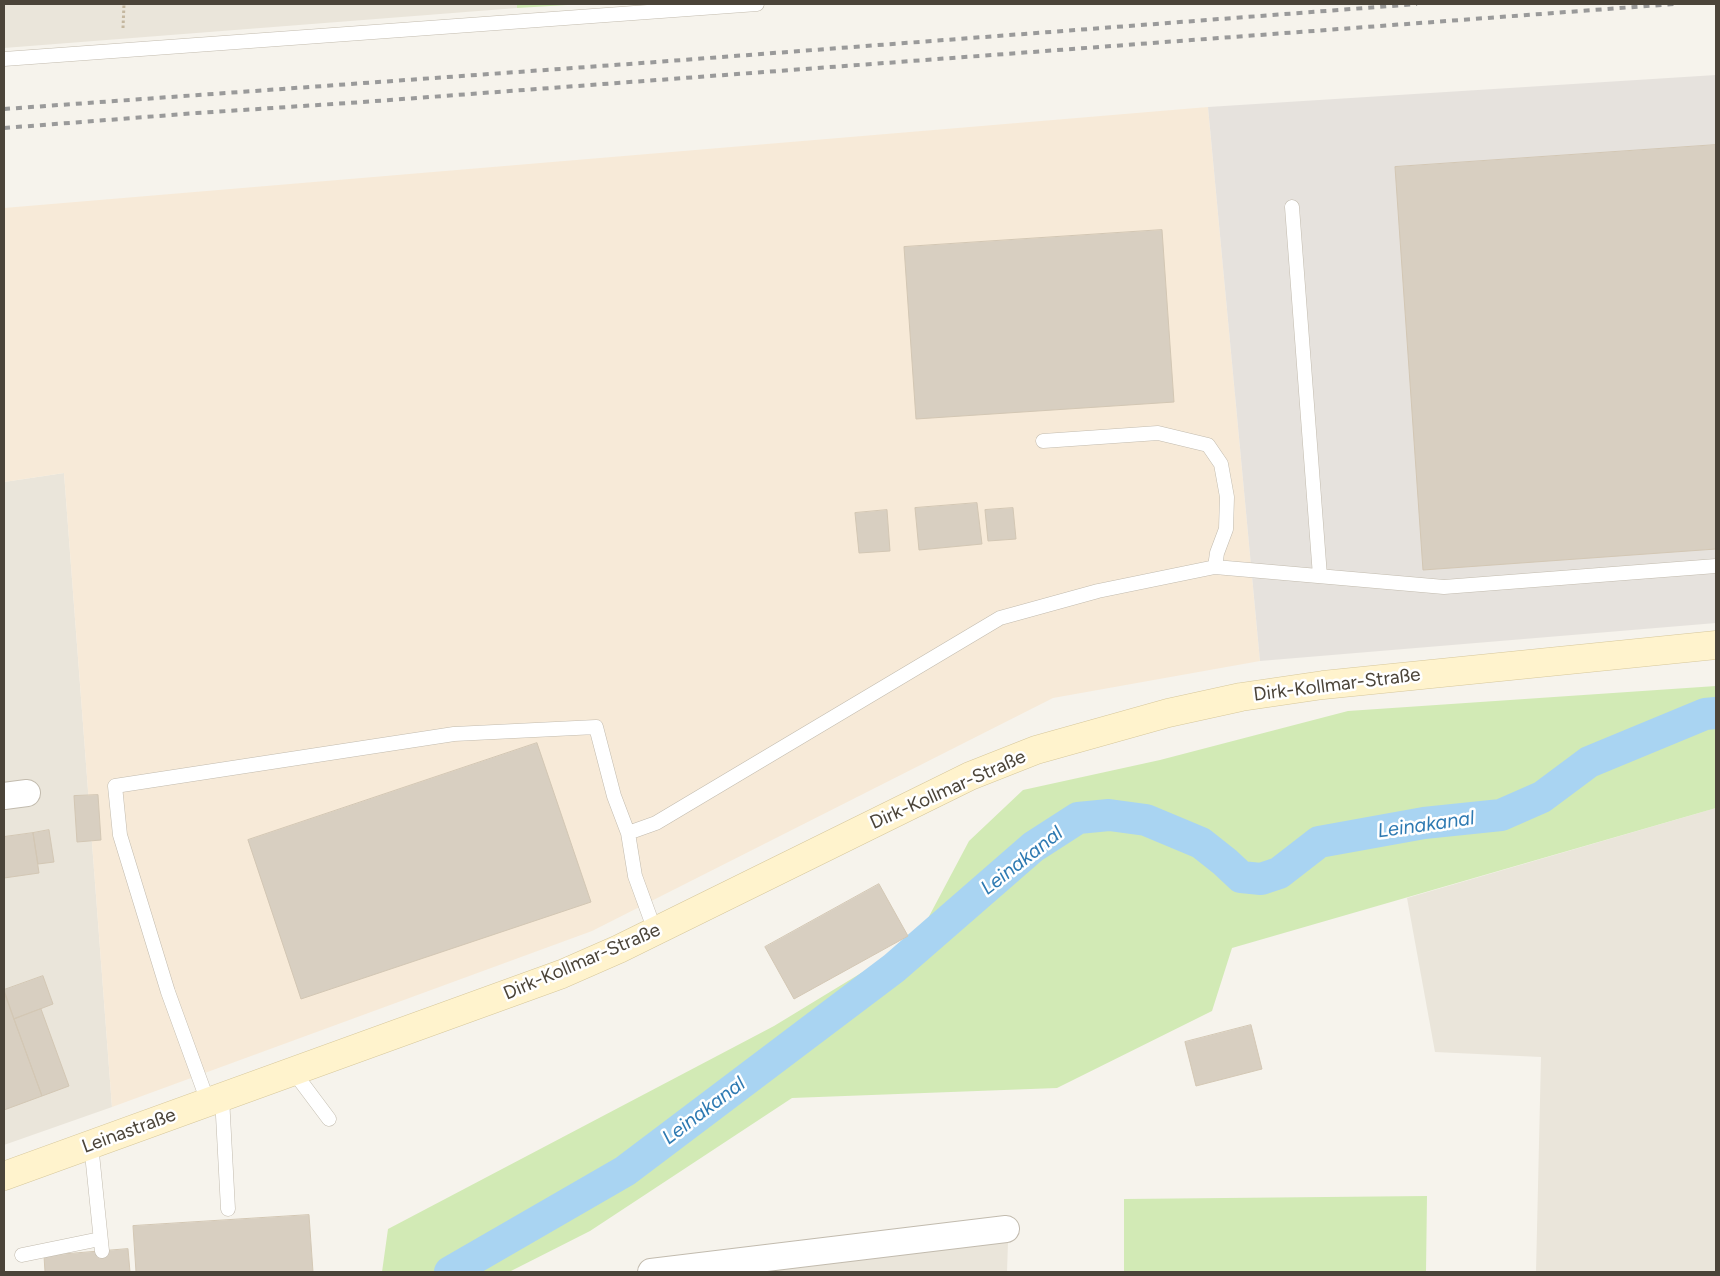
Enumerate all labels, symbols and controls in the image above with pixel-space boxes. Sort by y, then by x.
street label: Dirk-Kollmar-Straße [1252,663,1422,707]
street label: Dirk-Kollmar-Straße [867,745,1029,835]
water label: Leinakanal [1376,806,1476,844]
water label: Leinakanal [976,822,1068,900]
street label: Dirk-Kollmar-Straße [500,919,664,1005]
water label: Leinakanal [658,1072,750,1150]
street label: Leinastraße [79,1103,179,1159]

